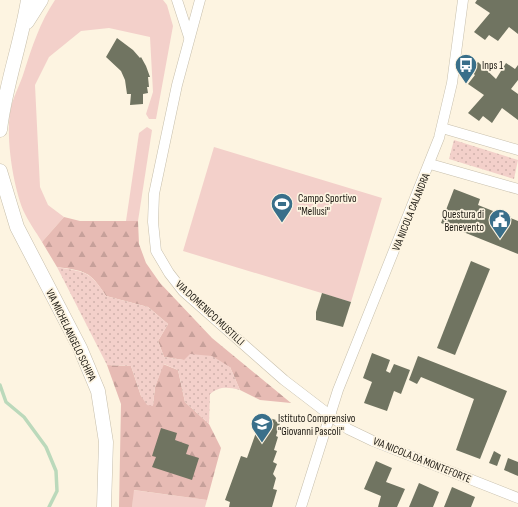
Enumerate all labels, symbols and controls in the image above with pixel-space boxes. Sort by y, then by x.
bus stop icon: Inps 1 [453,52,479,85]
place label: Inps 1 [482,59,503,72]
street label: VIA NICOLA CALANDRA [390,171,433,253]
sports icon: Campo Sportivo "Mellusi" [269,191,295,224]
place label: Campo Sportivo "Mellusi" [298,192,357,218]
public building icon: Questura di Benevento [487,207,513,240]
place label: Questura di Benevento [442,208,484,234]
street label: VIA DOMENICO MUSTILLI [173,278,247,348]
street label: VIA MICHELANGELO SCHIPA [43,287,99,383]
school or university icon: Istituto Comprensivo "Giovanni Pascoli" [249,411,275,444]
place label: Istituto Comprensivo "Giovanni Pascoli" [278,412,356,438]
street label: VIA NICOLA DA MONTEFORTE [371,434,473,486]

